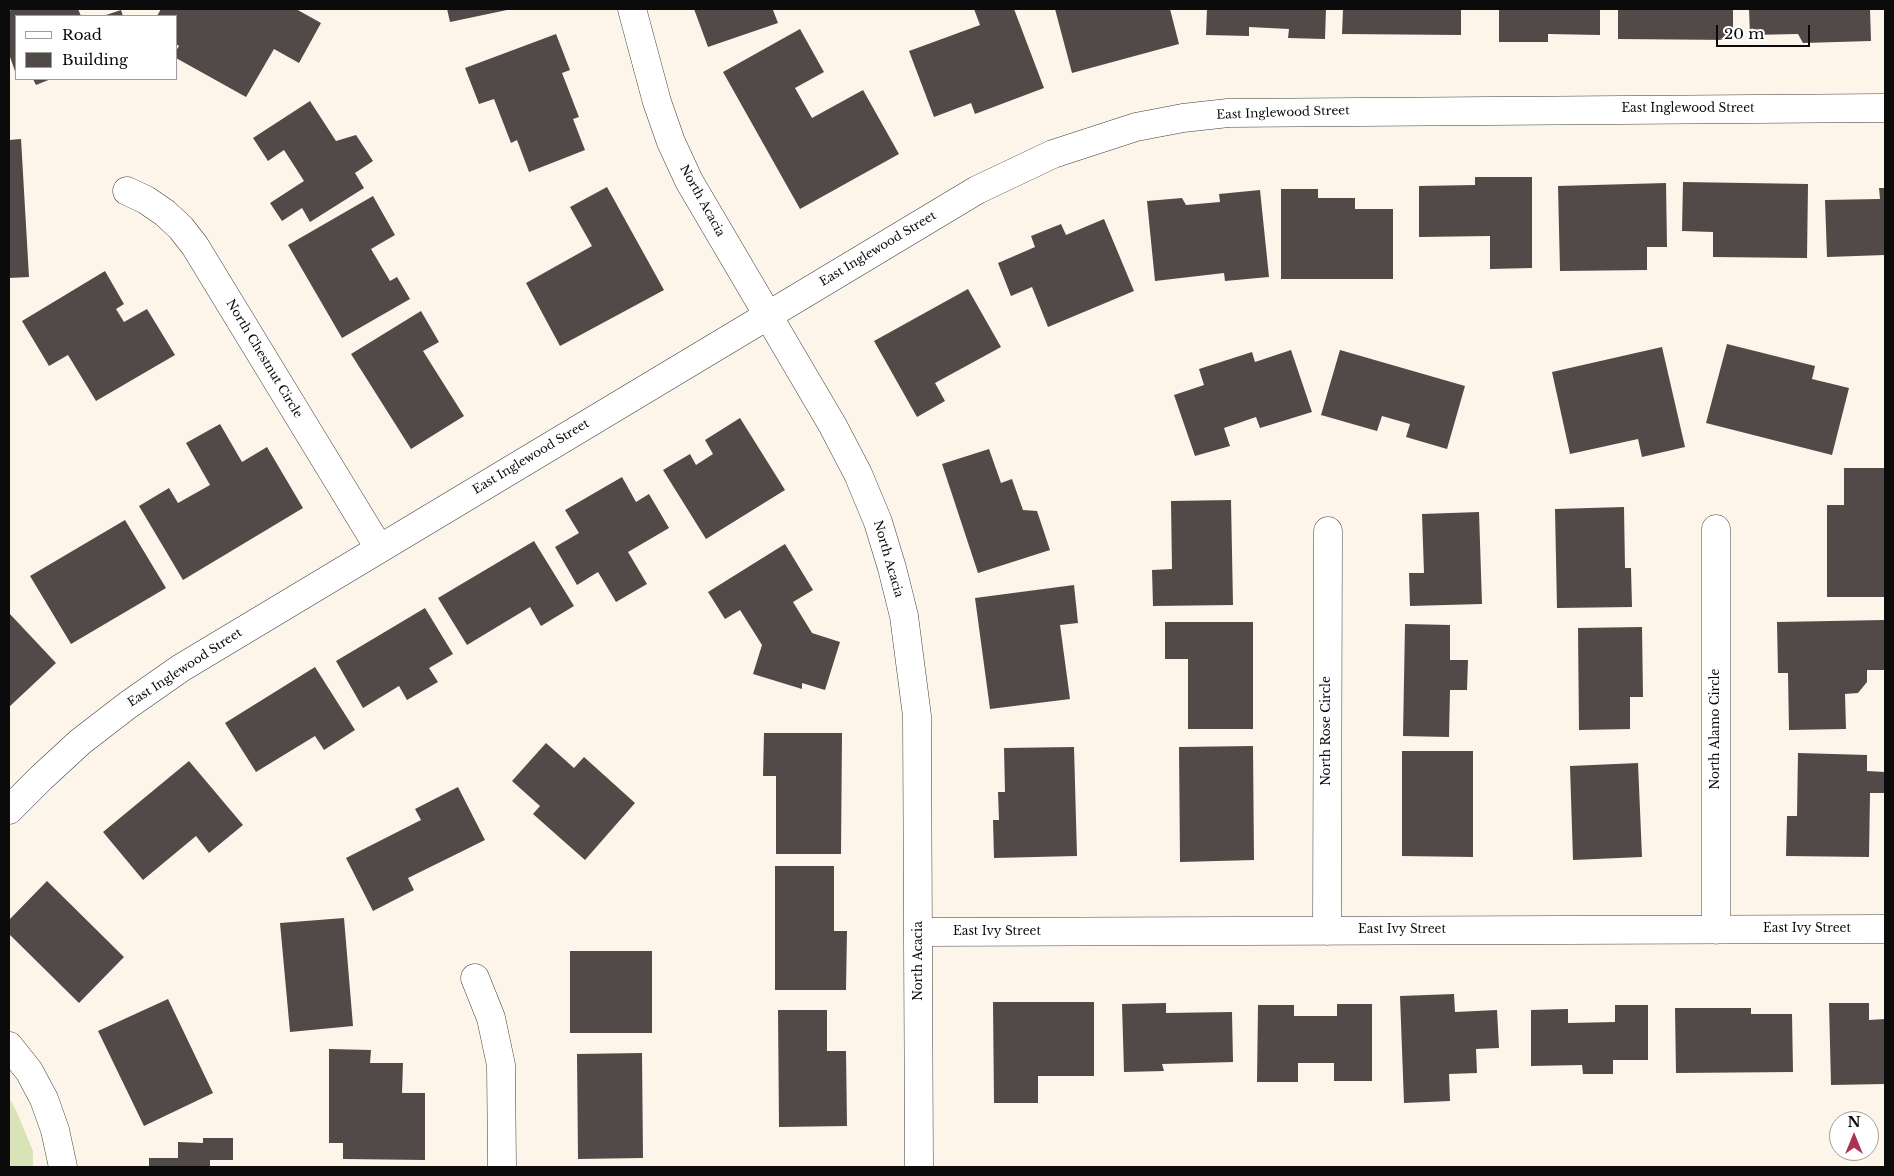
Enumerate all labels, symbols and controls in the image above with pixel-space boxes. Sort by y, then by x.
legend [15,15,178,80]
scale bar [1719,15,1813,47]
text: 20 m [1724,24,1764,43]
text: Road [62,25,102,44]
text: Building [62,50,128,69]
street label: East Inglewood Street [1621,102,1755,116]
street label: East Inglewood Street [1216,103,1350,123]
street label: North Acacia [676,163,728,239]
street label: East Inglewood Street [817,209,939,289]
street label: North Chestnut Circle [223,297,305,421]
street label: East Inglewood Street [470,417,592,497]
street label: North Acacia [870,519,906,599]
street label: East Inglewood Street [125,626,245,710]
street label: North Alamo Circle [1709,669,1723,789]
street label: North Rose Circle [1320,676,1334,786]
street label: North Acacia [912,921,926,1001]
street label: East Ivy Street [1763,922,1851,936]
street label: East Ivy Street [1358,923,1446,937]
street label: East Ivy Street [953,925,1041,939]
north arrow [1829,1111,1879,1161]
text: N [1847,1113,1861,1131]

